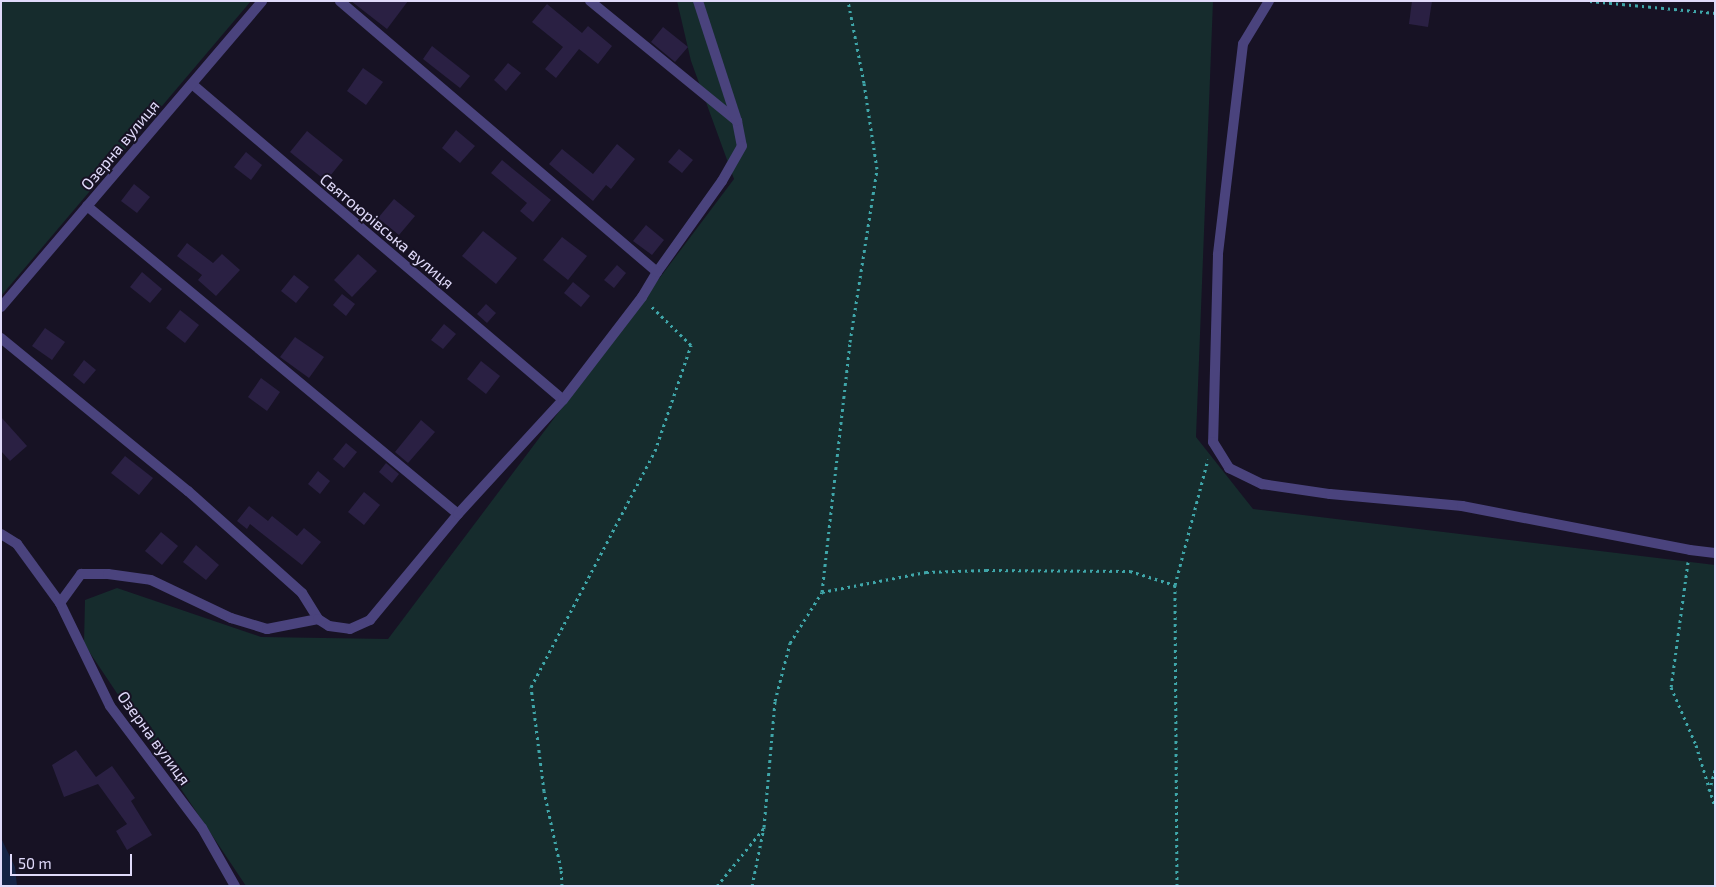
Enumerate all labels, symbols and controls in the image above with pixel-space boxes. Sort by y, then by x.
street label: Озерна вулиця [77,96,163,194]
street label: Святоюрівська вулиця [316,169,458,293]
street label: Озерна вулиця [113,687,195,789]
scale bar [12,844,135,876]
text: 50 m [18,854,52,872]

